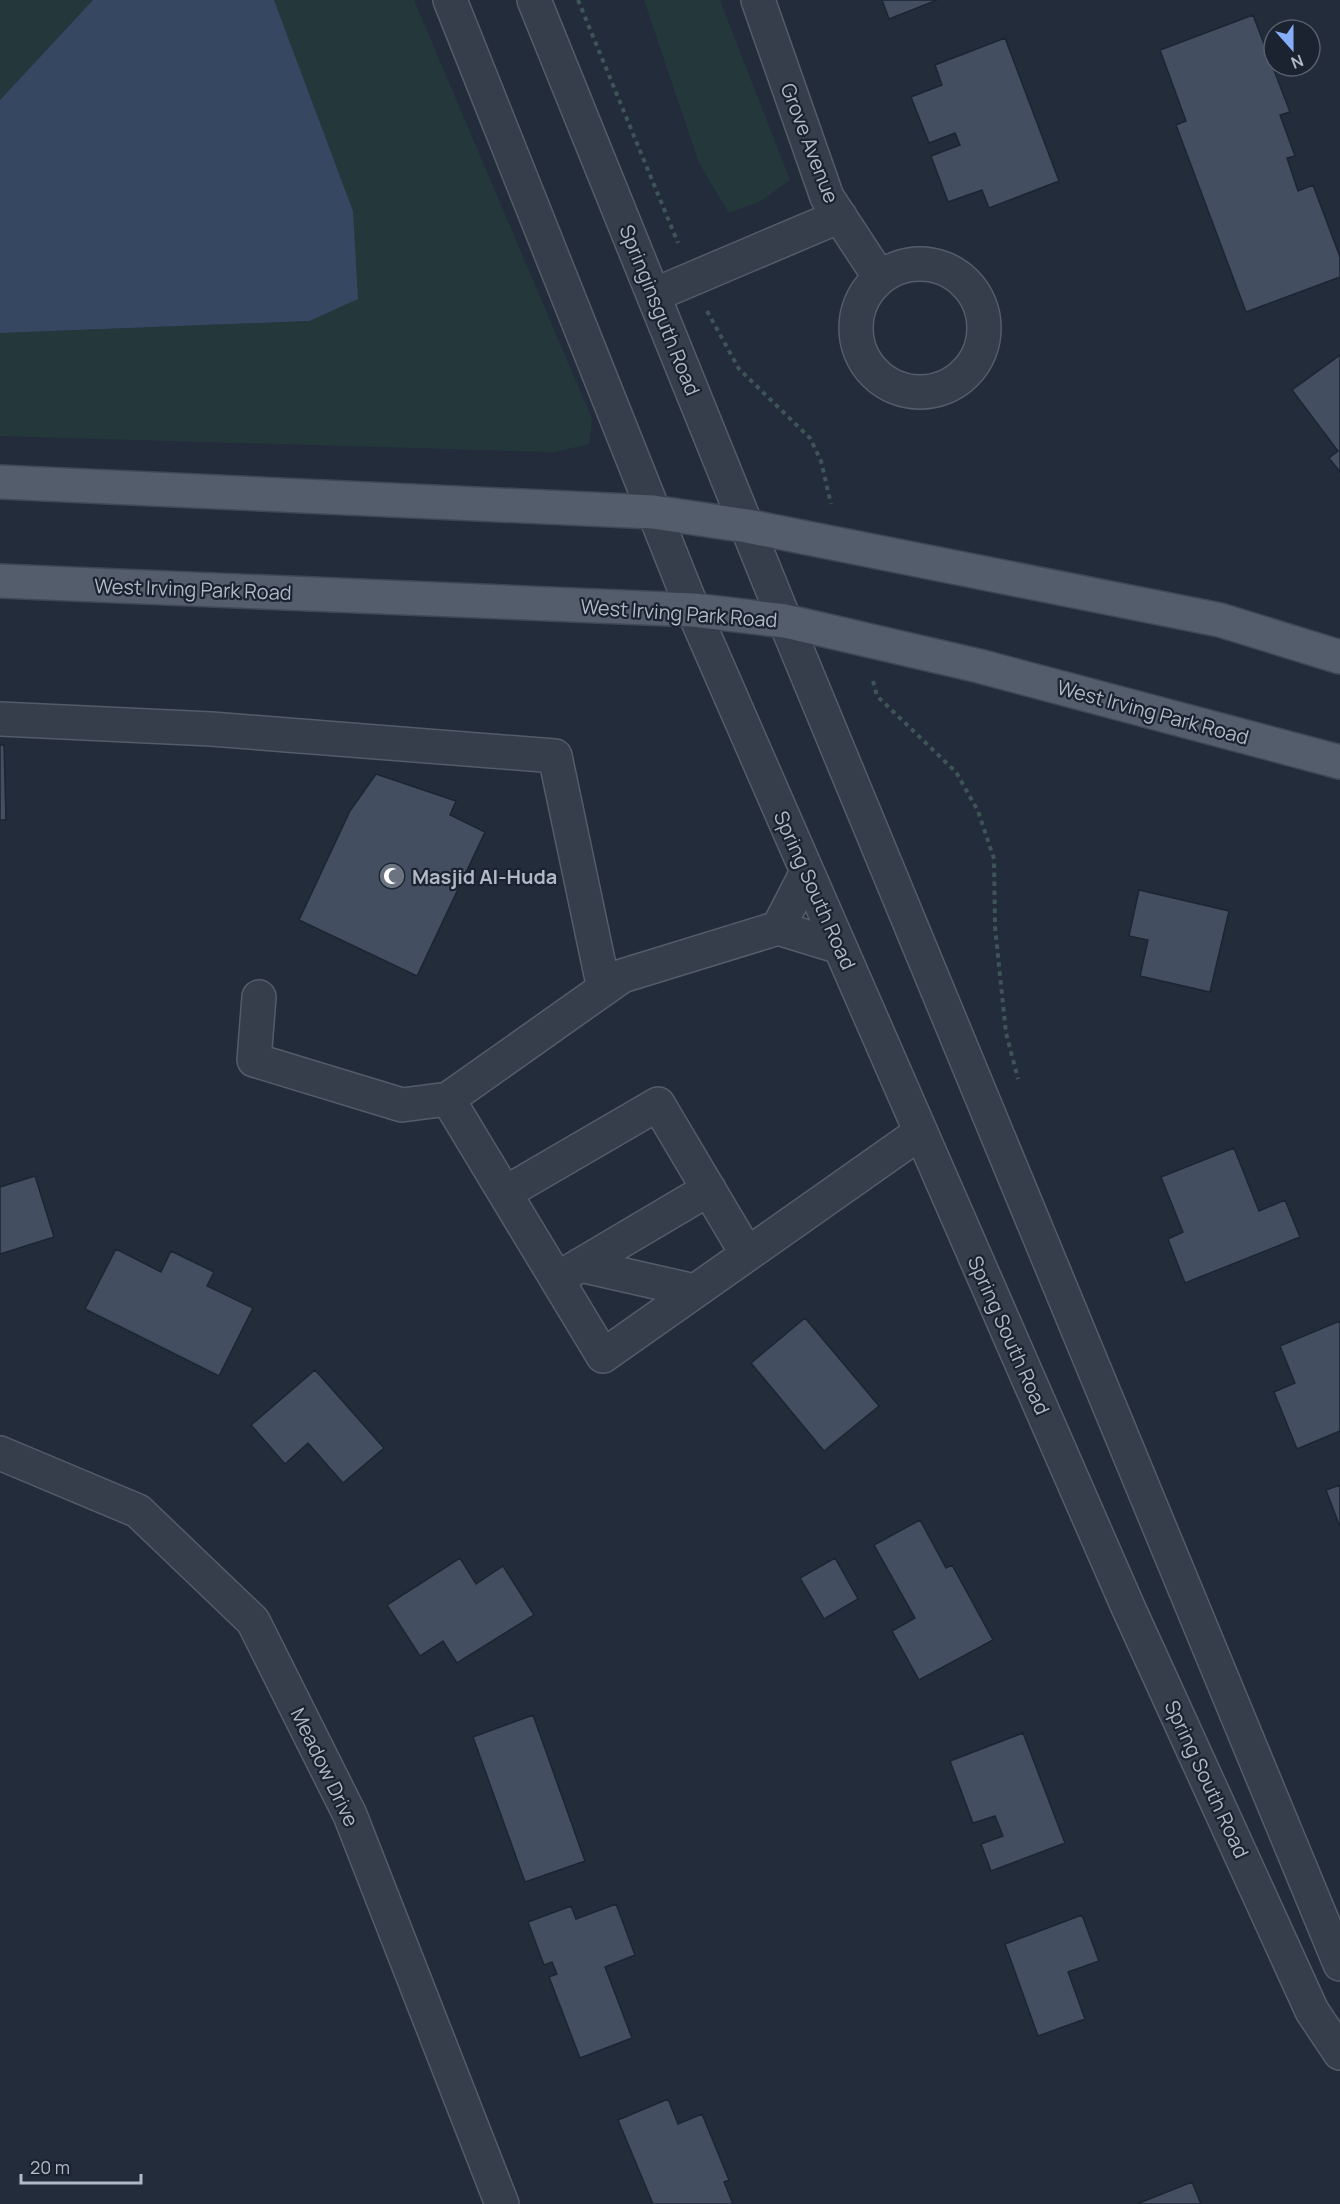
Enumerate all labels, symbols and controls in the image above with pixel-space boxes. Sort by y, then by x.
north arrow [1262,18,1322,78]
text: N [1288,50,1307,74]
street label: Grove Avenue [775,79,845,207]
street label: Springinsguth Road [613,221,707,399]
street label: West Irving Park Road [94,572,292,606]
street label: West Irving Park Road [580,593,778,633]
street label: West Irving Park Road [1054,673,1252,751]
street label: Spring South Road [768,806,862,974]
mosque icon: Masjid Al-Huda [377,861,407,891]
place label: Masjid Al-Huda [412,863,557,890]
street label: Spring South Road [962,1251,1056,1419]
street label: Spring South Road [1159,1696,1255,1862]
street label: Meadow Drive [285,1703,365,1831]
scale bar [21,2147,141,2185]
text: 20 m [30,2155,70,2179]

